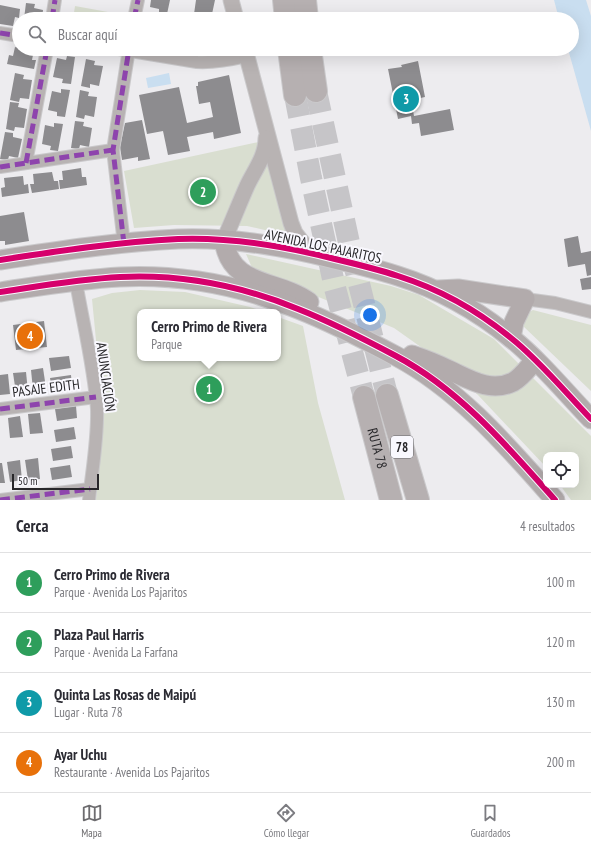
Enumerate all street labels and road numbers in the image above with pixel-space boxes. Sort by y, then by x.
street label: AVENIDA LOS PAJARITOS [263,225,383,267]
street label: ANUNCIACIÓN [92,341,120,413]
street label: PASAJE EDITH [11,375,81,401]
street label: RUTA 78 [363,426,391,471]
road number: 78 [391,436,413,458]

